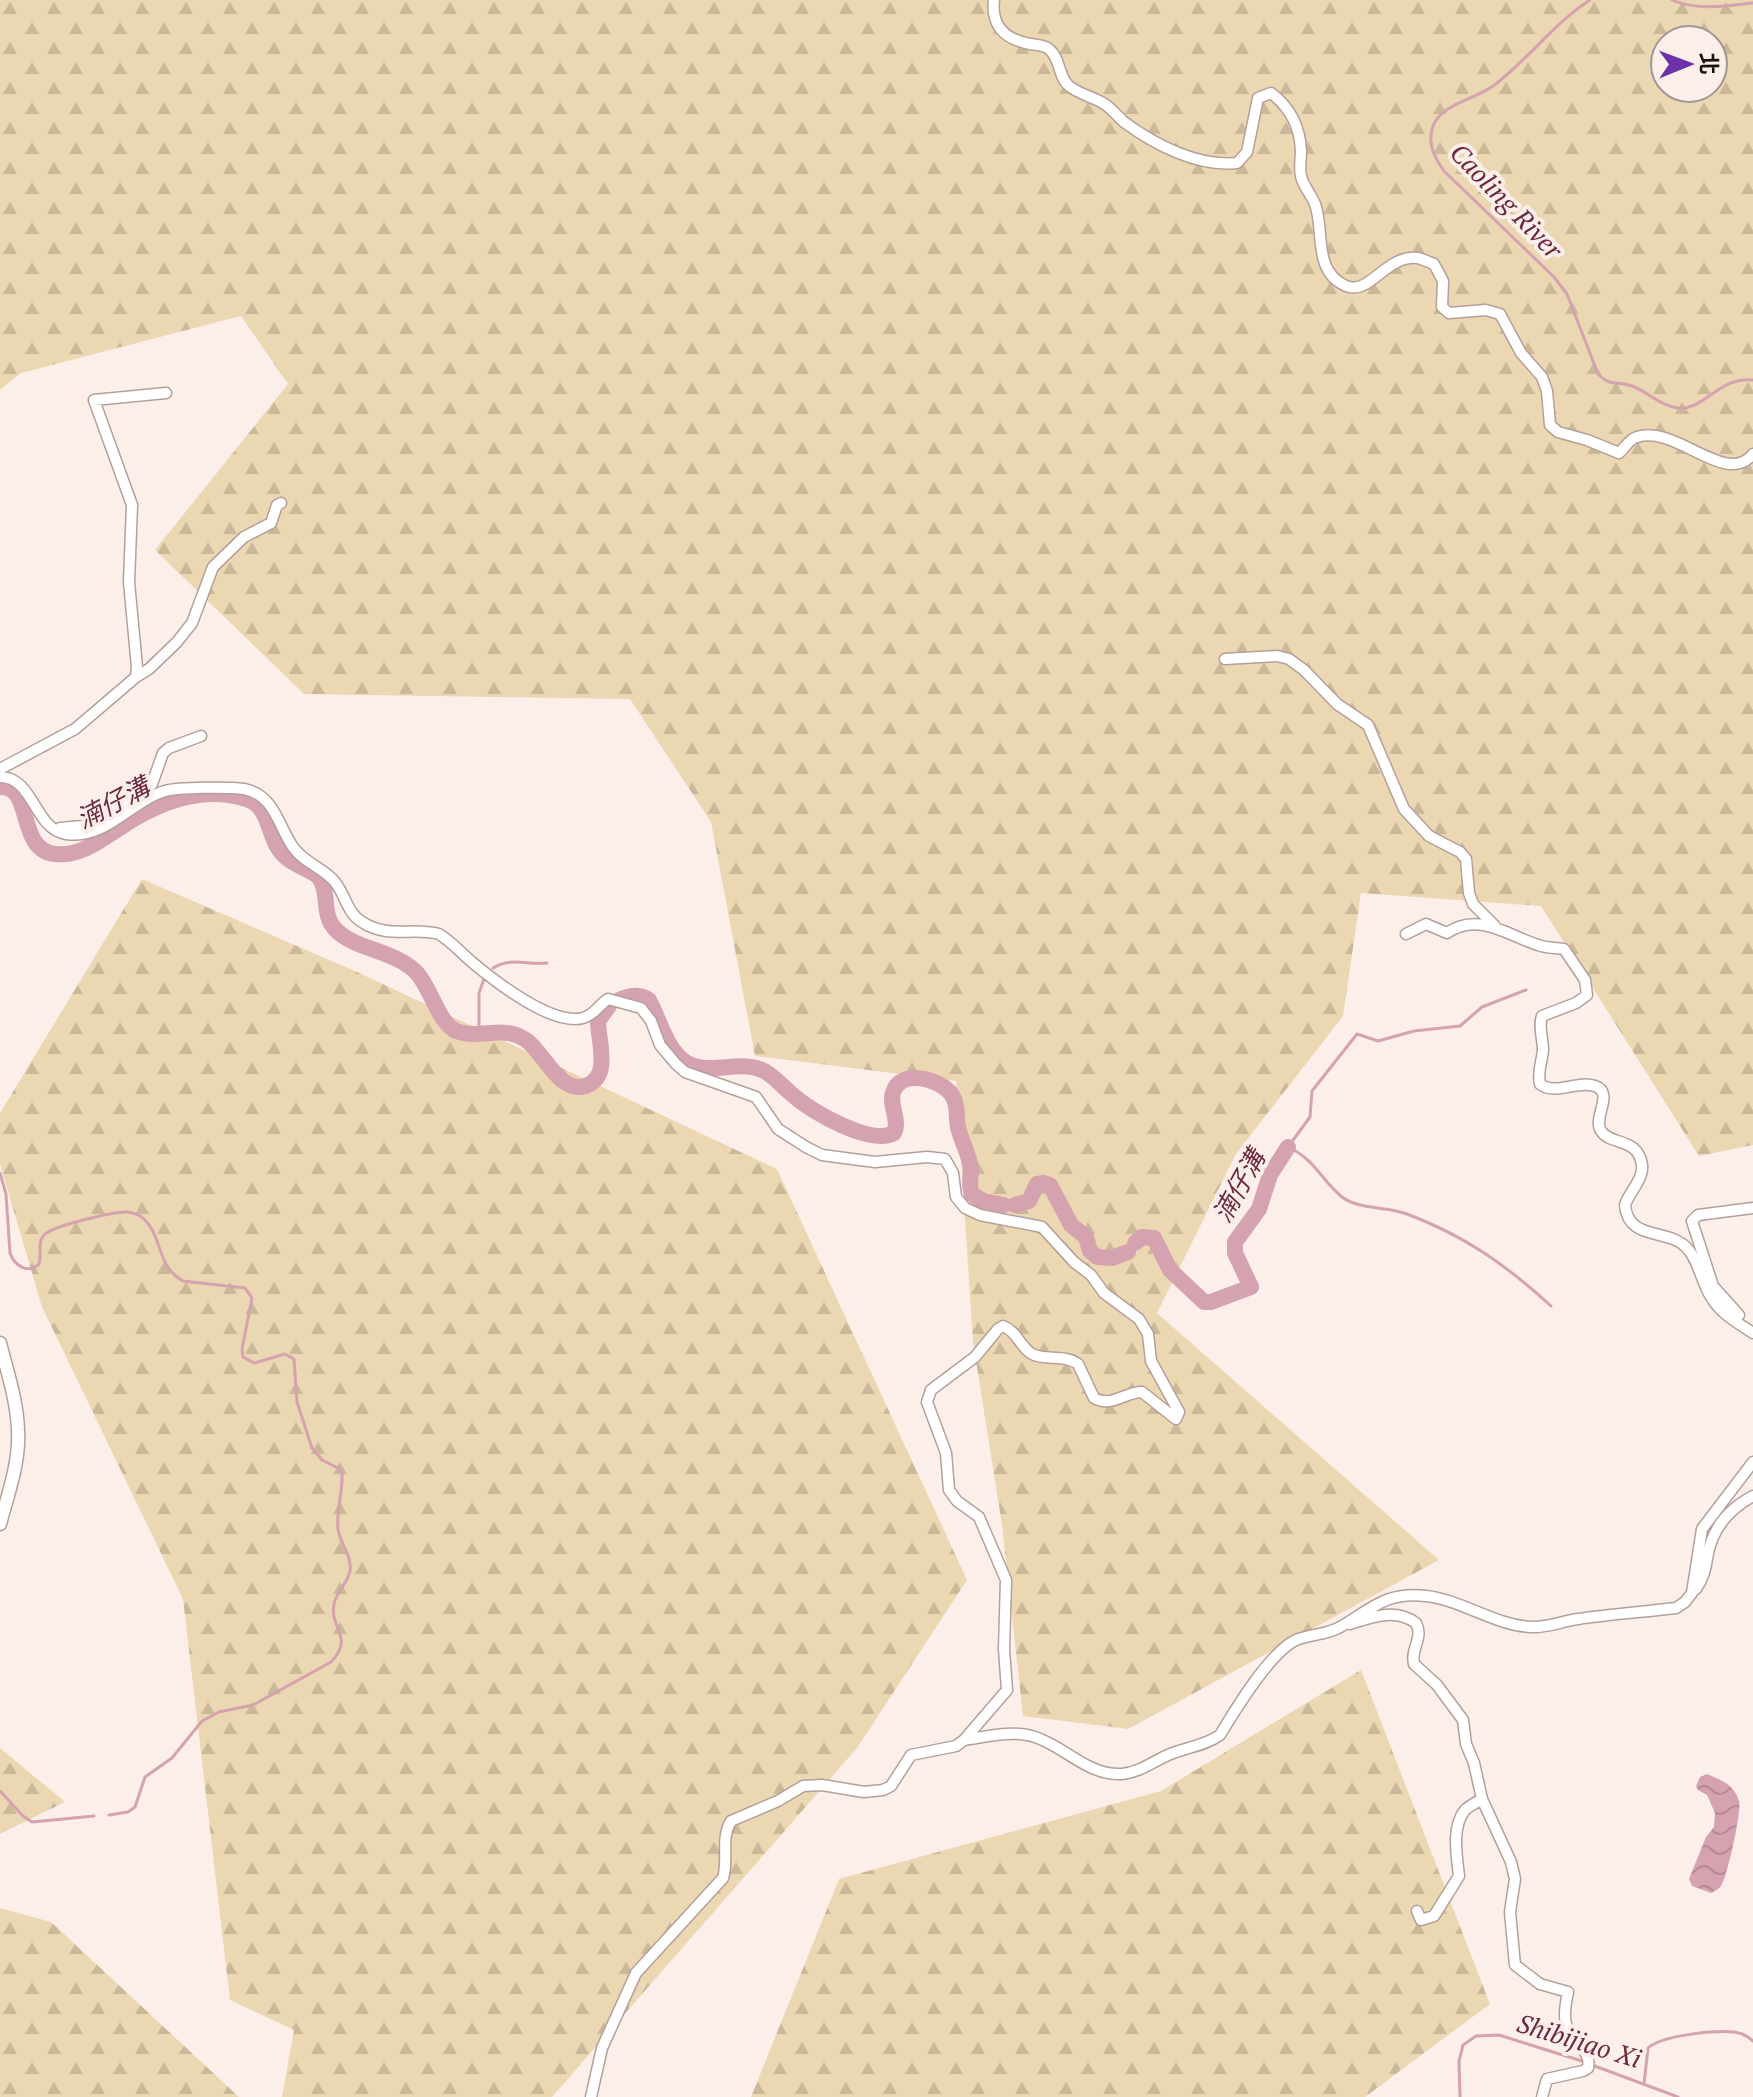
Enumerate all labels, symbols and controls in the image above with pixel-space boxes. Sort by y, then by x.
north arrow [1649,24,1729,104]
text: 北 [1695,52,1724,75]
water label: Caoling River [1443,135,1571,266]
water label: 湳仔溝 [70,767,158,835]
water label: 湳仔溝 [1204,1140,1274,1228]
water label: Shibijiao Xi [1513,2005,1646,2075]

